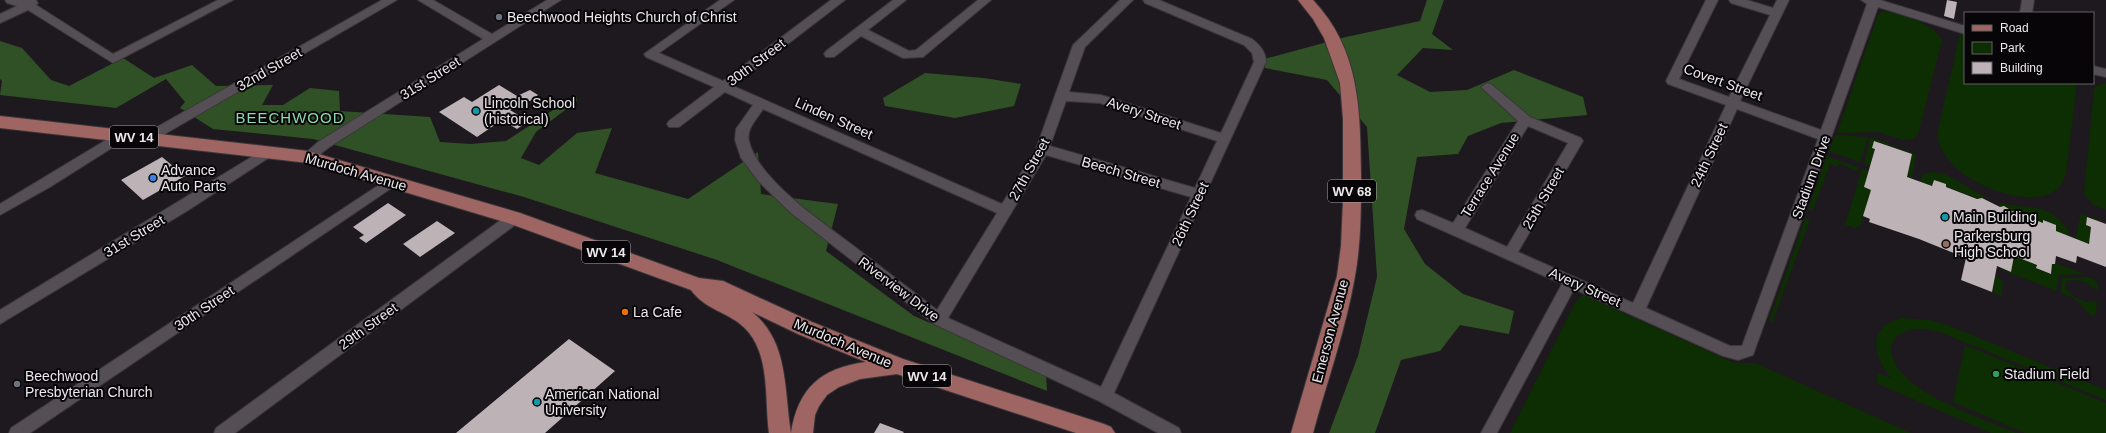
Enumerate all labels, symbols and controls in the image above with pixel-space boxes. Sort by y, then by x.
place label: Beechwood Heights Church of Christ [507,9,737,25]
marker: Beechwood Heights Church of Christ [494,12,504,22]
legend [1964,12,2094,84]
text: Road [2000,21,2029,35]
street label: 30th Street [724,35,788,89]
text: Park [2000,41,2026,55]
street label: 32nd Street [234,44,304,94]
street label: 31st Street [397,53,463,103]
street label: Covert Street [1682,60,1765,104]
text: Building [2000,61,2043,75]
street label: Linden Street [793,94,875,142]
street label: Avery Street [1105,94,1183,133]
place label: Lincoln School (historical) [484,95,575,127]
marker: Lincoln School (historical) [471,106,481,116]
district label: BEECHWOOD [235,109,345,126]
street label: 24th Street [1687,120,1731,189]
road number: WV 14 [110,126,158,148]
street label: Terrace Avenue [1458,129,1523,220]
street label: Stadium Drive [1788,133,1834,221]
street label: 27th Street [1005,135,1053,203]
street label: Murdoch Avenue [303,150,409,194]
street label: Beech Street [1080,153,1162,191]
place label: Advance Auto Parts [161,162,226,194]
street label: 25th Street [1519,164,1567,232]
marker: Advance Auto Parts [148,173,158,183]
street label: 26th Street [1168,179,1212,248]
road number: WV 68 [1328,180,1376,202]
place label: Main Building [1953,209,2037,225]
street label: 31st Street [101,212,167,260]
marker: Main Building [1940,212,1950,222]
place label: Parkersburg High School [1954,228,2030,260]
marker: Parkersburg High School [1941,239,1951,249]
road number: WV 14 [582,241,630,263]
street label: Riverview Drive [855,253,943,325]
street label: Avery Street [1547,264,1623,310]
street label: Emerson Avenue [1309,277,1352,384]
street label: 30th Street [171,282,237,334]
street label: 29th Street [336,299,400,353]
place label: La Cafe [633,304,682,320]
marker: La Cafe [620,307,630,317]
street label: Murdoch Avenue [792,315,895,371]
road number: WV 14 [903,365,951,387]
place label: Stadium Field [2004,366,2090,382]
place label: Beechwood Presbyterian Church [25,368,153,400]
marker: Stadium Field [1991,369,2001,379]
marker: Beechwood Presbyterian Church [12,379,22,389]
place label: American National University [545,386,659,418]
marker: American National University [532,397,542,407]

